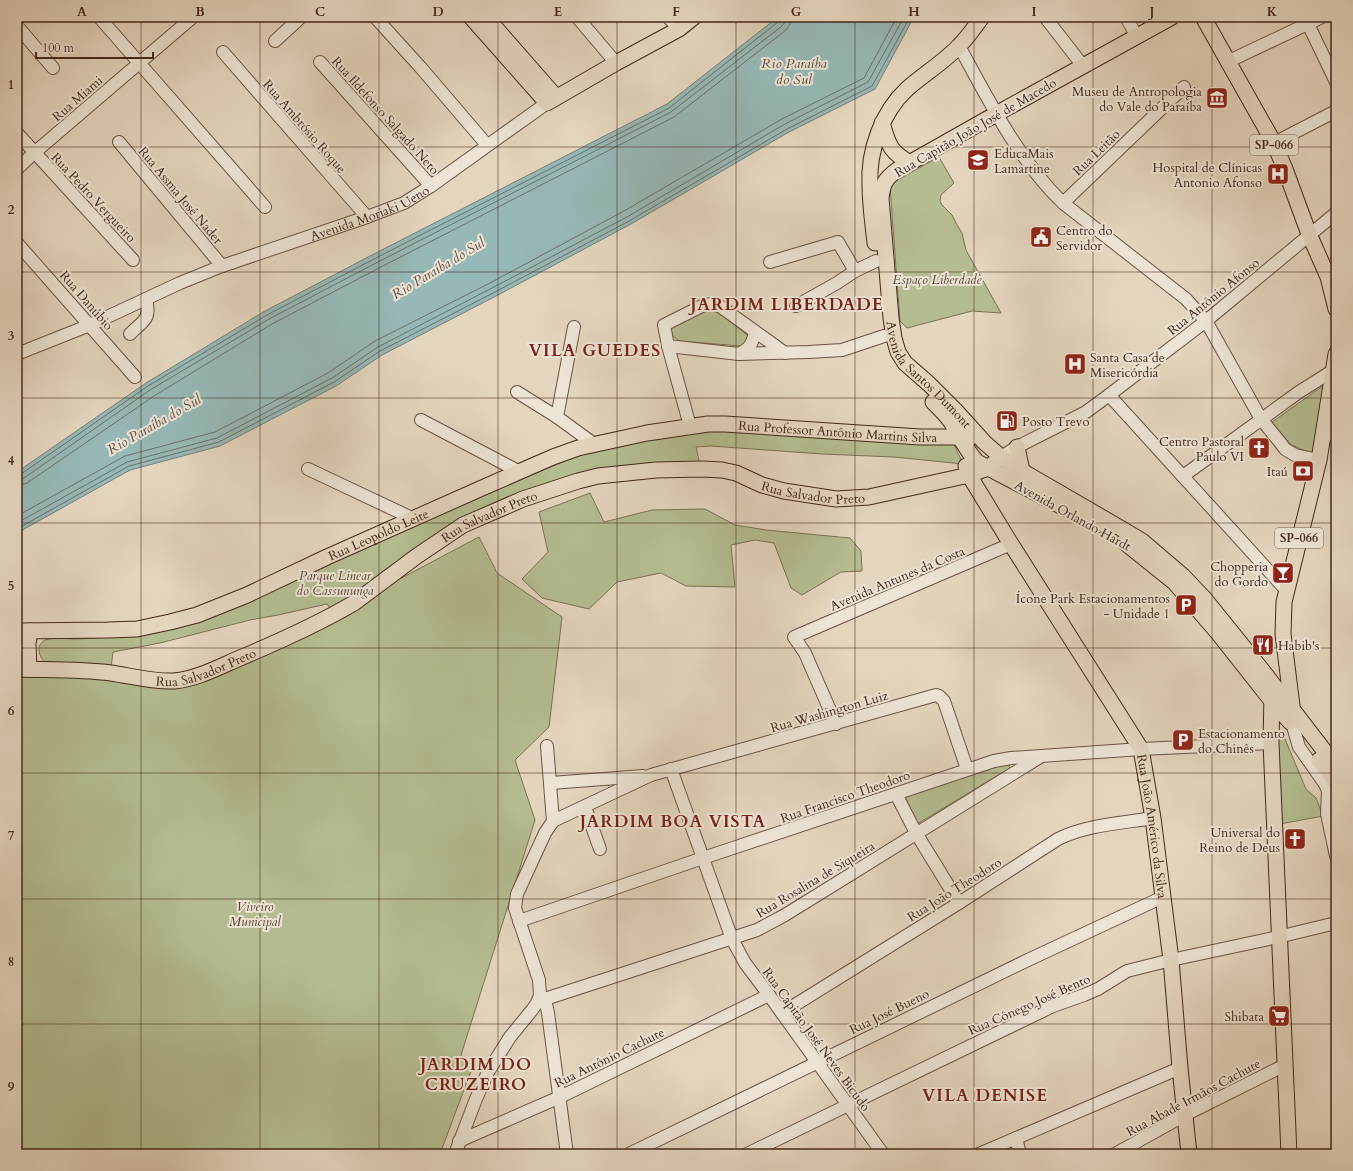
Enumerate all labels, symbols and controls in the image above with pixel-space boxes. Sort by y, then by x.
text: A [77,3,87,21]
text: B [195,3,205,21]
text: C [315,3,325,21]
text: D [432,3,444,21]
text: E [554,3,562,21]
text: F [672,3,680,21]
text: G [791,3,802,21]
text: H [908,3,920,21]
text: I [1031,3,1037,21]
text: J [1148,3,1155,21]
text: K [1267,3,1278,21]
scale bar [36,34,153,60]
text: 100 m [42,40,75,56]
street label: Rua Ildefonso Salgado Neto [327,53,443,179]
water label: Rio Paraíba do Sul [761,54,827,89]
street label: Rua Miami [49,72,107,126]
street label: Rua Capitão João José de Macedo [891,74,1060,182]
text: 1 [8,76,14,94]
street label: Rua Ambrósio Roque [258,76,350,177]
place label: Museu de Antropologia do Vale do Paraíba [1072,83,1202,116]
museum icon: Museu de Antropologia do Vale do Paraíba [1204,85,1230,111]
street label: Rua Leitão [1069,126,1124,180]
road number: SP-066 [1250,135,1298,155]
street label: Rua Assma José Nader [134,143,227,249]
place label: EducaMais Lamartine [994,145,1054,178]
school or university icon: EducaMais Lamartine [965,147,991,173]
street label: Rua Pedro Vergueiro [47,149,140,247]
place label: Hospital de Clínicas Antonio Afonso [1153,159,1262,192]
hospital icon: Hospital de Clínicas Antonio Afonso [1265,161,1291,187]
street label: Avenida Moriaki Ueno [308,181,433,246]
text: 2 [8,201,15,219]
place label: Centro do Servidor [1056,222,1113,255]
public building icon: Centro do Servidor [1028,224,1054,250]
water label: Rio Paraíba do Sul [388,233,489,304]
street label: Rua Antônio Afonso [1164,254,1263,340]
street label: Rua Danúbio [55,267,117,334]
park label: Espaço Liberdade [893,271,982,289]
district label: JARDIM LIBERDADE [687,293,884,316]
street label: Avenida Santos Dumont [882,320,975,432]
text: 3 [8,327,15,345]
district label: VILA GUEDES [529,339,661,362]
place label: Santa Casa de Misericórdia [1090,349,1165,382]
hospital icon: Santa Casa de Misericórdia [1062,351,1088,377]
water label: Rio Paraíba do Sul [104,389,206,459]
fuel station icon: Posto Trevo [994,408,1020,434]
place label: Posto Trevo [1022,413,1089,431]
street label: Rua Professor Antônio Martins Silva [738,417,938,447]
place label: Centro Pastoral Paulo VI [1159,433,1245,466]
church icon: Centro Pastoral Paulo VI [1246,435,1272,461]
text: 4 [8,452,15,470]
bank icon: Itaú [1290,458,1316,484]
place label: Itaú [1267,463,1288,481]
street label: Avenida Orlando Hardt [1011,476,1134,555]
street label: Rua Salvador Preto [759,477,866,509]
street label: Rua Salvador Preto [438,487,540,547]
street label: Rua Leopoldo Leite [325,505,432,565]
road number: SP-066 [1275,528,1323,548]
street label: Avenida Antunes da Costa [827,542,968,616]
place label: Chopperia do Gordo [1210,558,1268,591]
bar icon: Chopperia do Gordo [1270,560,1296,586]
park label: Parque Linear do Cassununga [296,567,374,600]
text: 5 [8,577,14,595]
place label: Ícone Park Estacionamentos - Unidade 1 [1016,590,1170,623]
parking icon: Ícone Park Estacionamentos - Unidade 1 [1173,592,1199,618]
restaurant icon: Habib's [1250,632,1276,658]
place label: Habib's [1278,637,1319,655]
street label: Rua Salvador Preto [155,644,259,691]
street label: Rua Washington Luiz [768,687,890,737]
text: 6 [8,702,15,720]
place label: Estacionamento do Chinês [1198,725,1285,758]
parking icon: Estacionamento do Chinês [1170,727,1196,753]
street label: Rua João Américo da Silva [1132,753,1171,900]
street label: Rua Francisco Theodoro [778,766,913,828]
district label: JARDIM BOA VISTA [577,810,766,833]
place label: Universal do Reino de Deus [1199,824,1280,857]
church icon: Universal do Reino de Deus [1282,826,1308,852]
text: 7 [8,827,15,845]
street label: Rua Rosalina de Siqueira [753,837,878,922]
street label: Rua João Theodoro [904,854,1005,926]
park label: Viveiro Municipal [229,898,281,931]
text: 8 [8,953,14,971]
street label: Rua Capitão José Neves Bicudo [758,964,875,1115]
street label: Rua Cônego José Bento [966,970,1093,1040]
street label: Rua José Bueno [847,985,932,1039]
supermarket icon: Shibata [1266,1003,1292,1029]
place label: Shibata [1224,1008,1264,1026]
street label: Rua Antônio Cachute [551,1023,668,1092]
district label: JARDIM DO CRUZEIRO [417,1053,532,1096]
street label: Rua Abade Irmãos Cachute [1123,1055,1264,1141]
text: 9 [8,1078,15,1096]
district label: VILA DENISE [922,1084,1048,1107]

